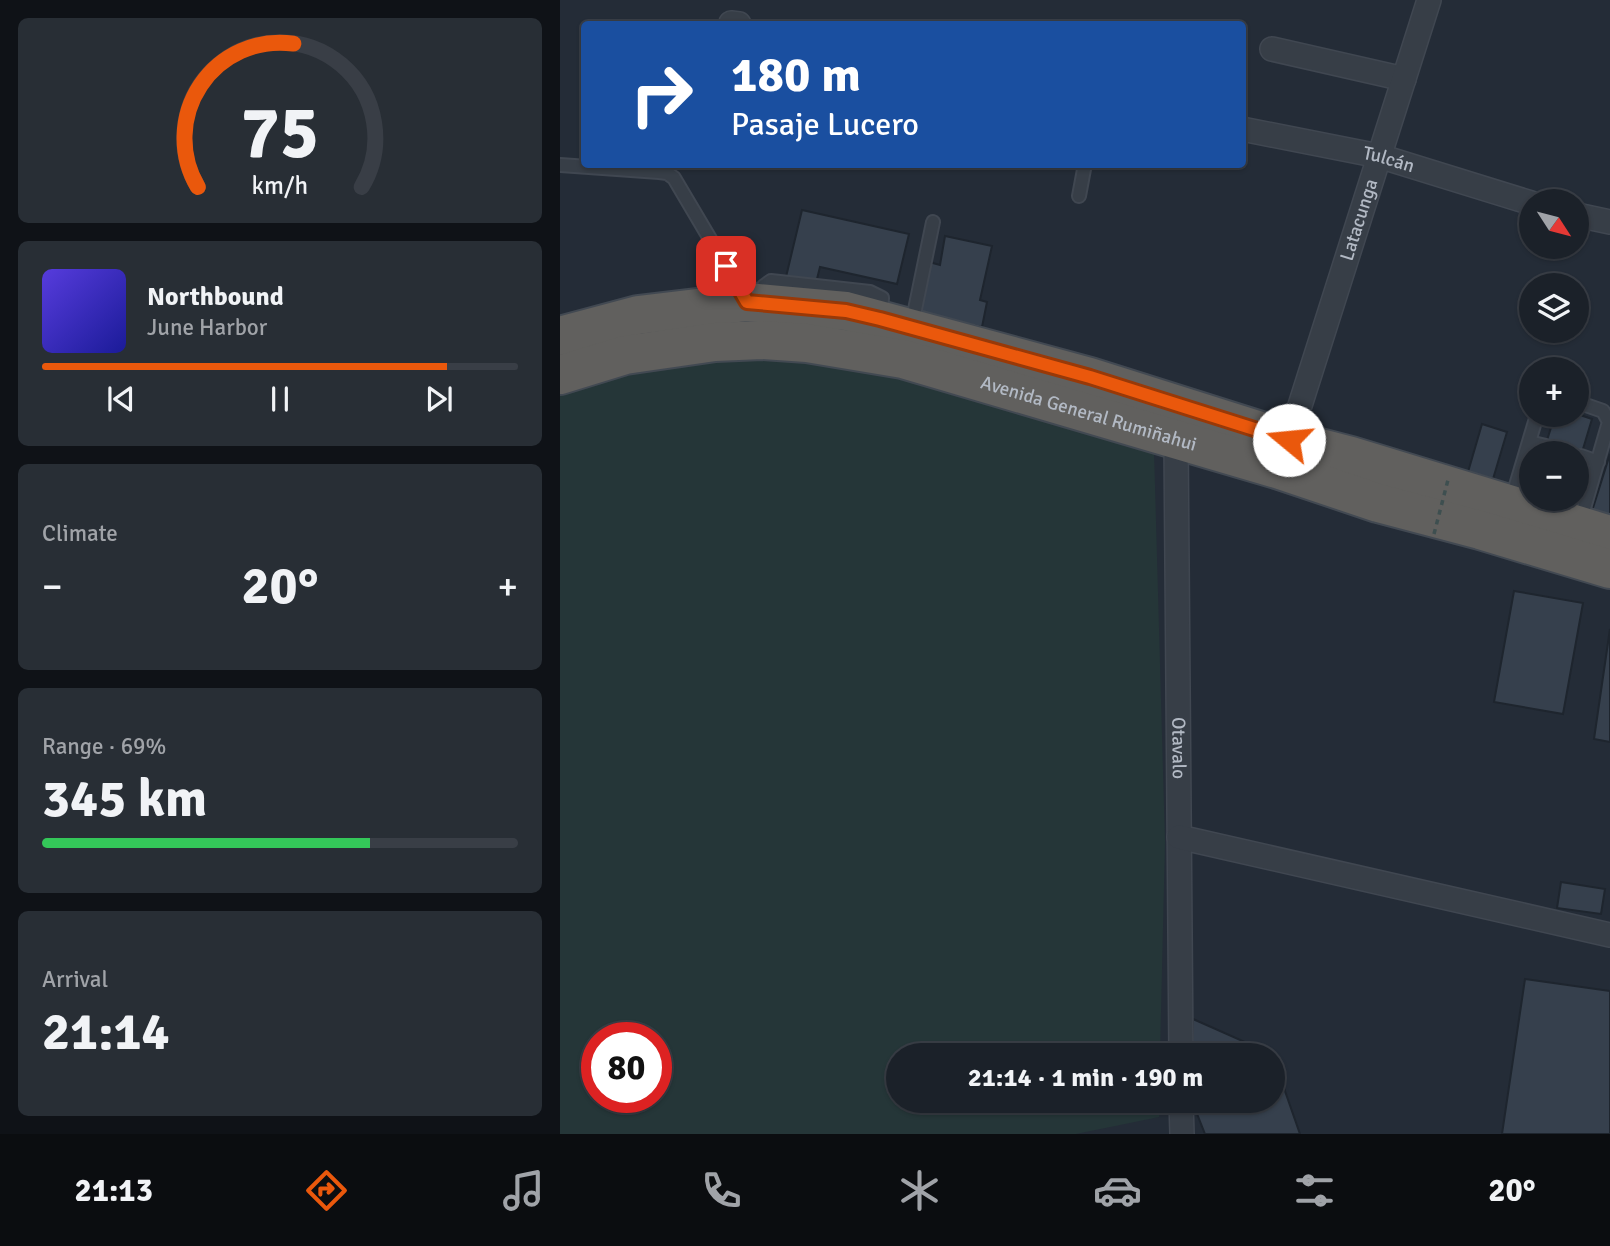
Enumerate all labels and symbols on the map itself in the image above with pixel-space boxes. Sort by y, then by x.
street label: Tulcán [1361,141,1418,178]
street label: Latacunga [1335,176,1383,264]
north arrow [1519,189,1589,259]
pin [696,236,756,296]
street label: Avenida General Rumiñahui [978,371,1200,457]
position arrow [1252,403,1326,477]
street label: Otavalo [1166,717,1191,779]
speed limit sign: 80 [581,1022,672,1113]

